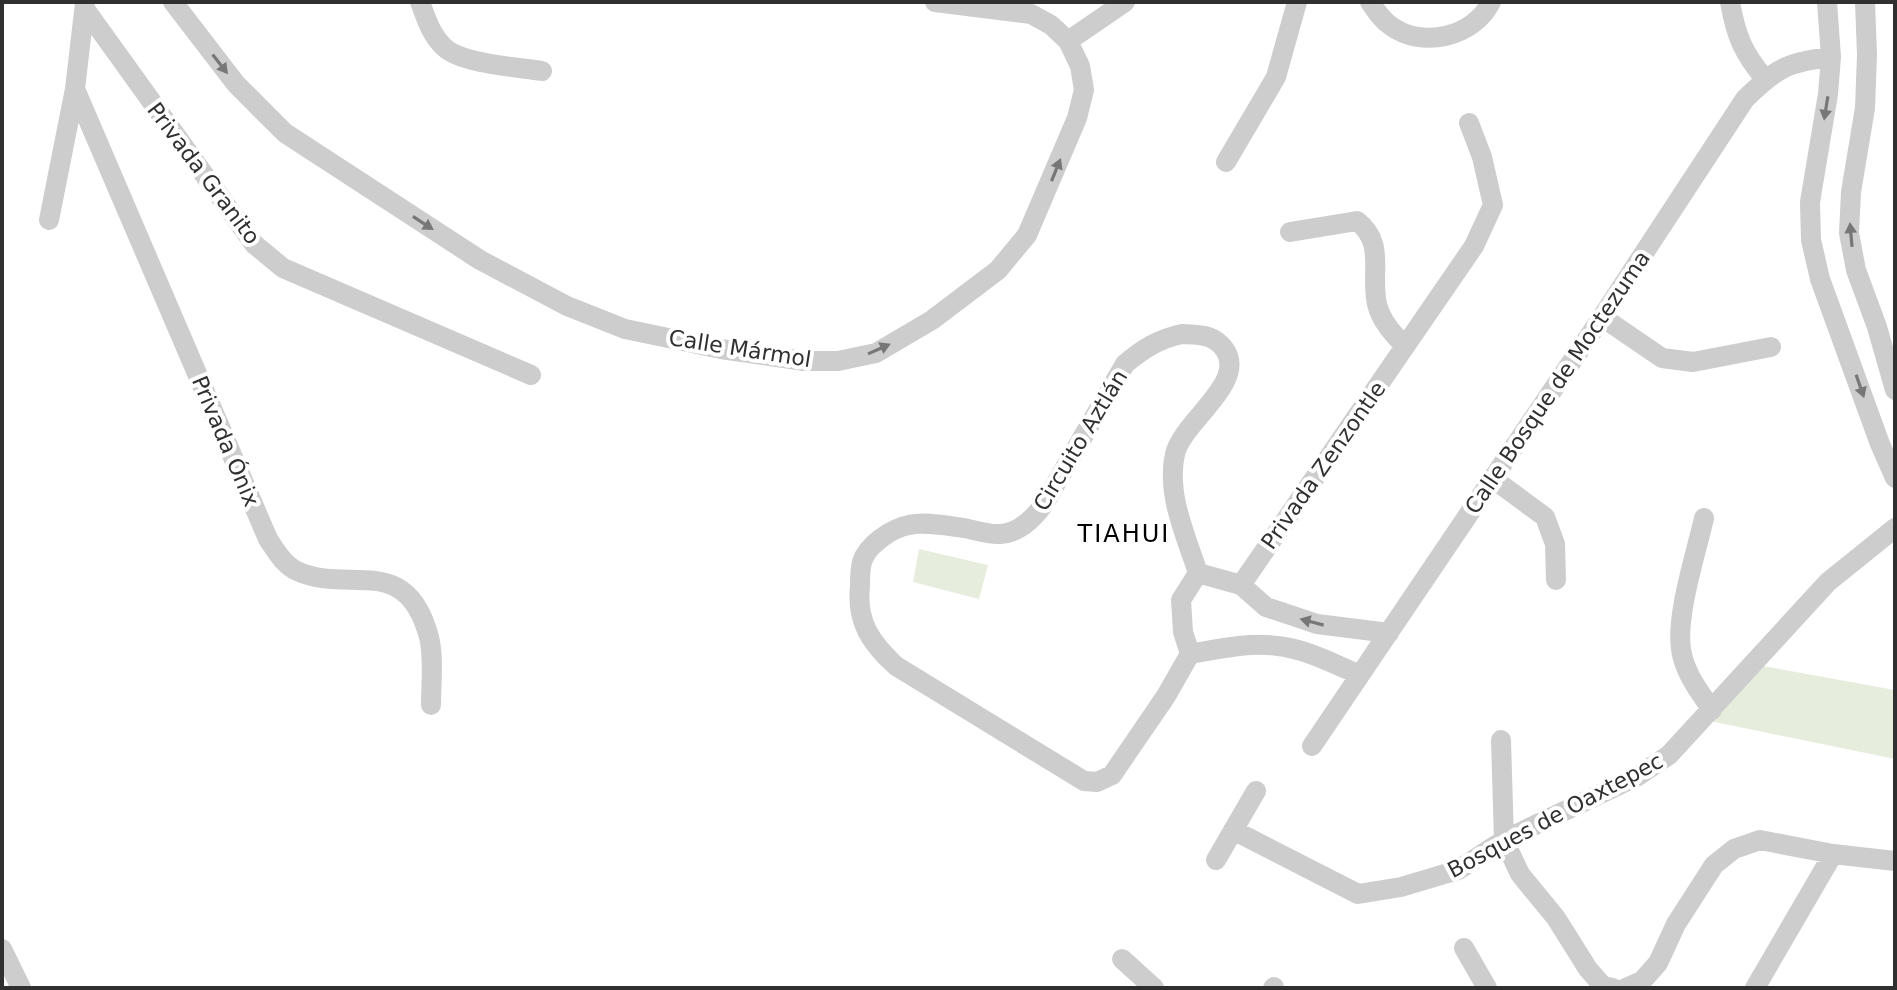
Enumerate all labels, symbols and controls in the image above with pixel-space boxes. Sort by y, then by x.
one-way arrow [212,54,228,74]
one-way arrow [1819,95,1832,120]
street label: Privada Granito [142,98,265,249]
one-way arrow [1050,158,1063,182]
one-way arrow [413,215,434,230]
one-way arrow [1844,222,1857,247]
street label: Calle Bosque de Moctezuma [1460,246,1655,518]
street label: Calle Mármol [667,325,813,372]
one-way arrow [868,342,891,356]
street label: Circuito Aztlán [1029,365,1132,515]
street label: Privada Ónix [187,372,264,510]
one-way arrow [1854,374,1866,398]
street label: Privada Zenzontle [1256,377,1391,554]
district label: TIAHUI [1077,520,1170,548]
one-way arrow [1299,615,1324,627]
street label: Bosques de Oaxtepec [1443,748,1667,883]

